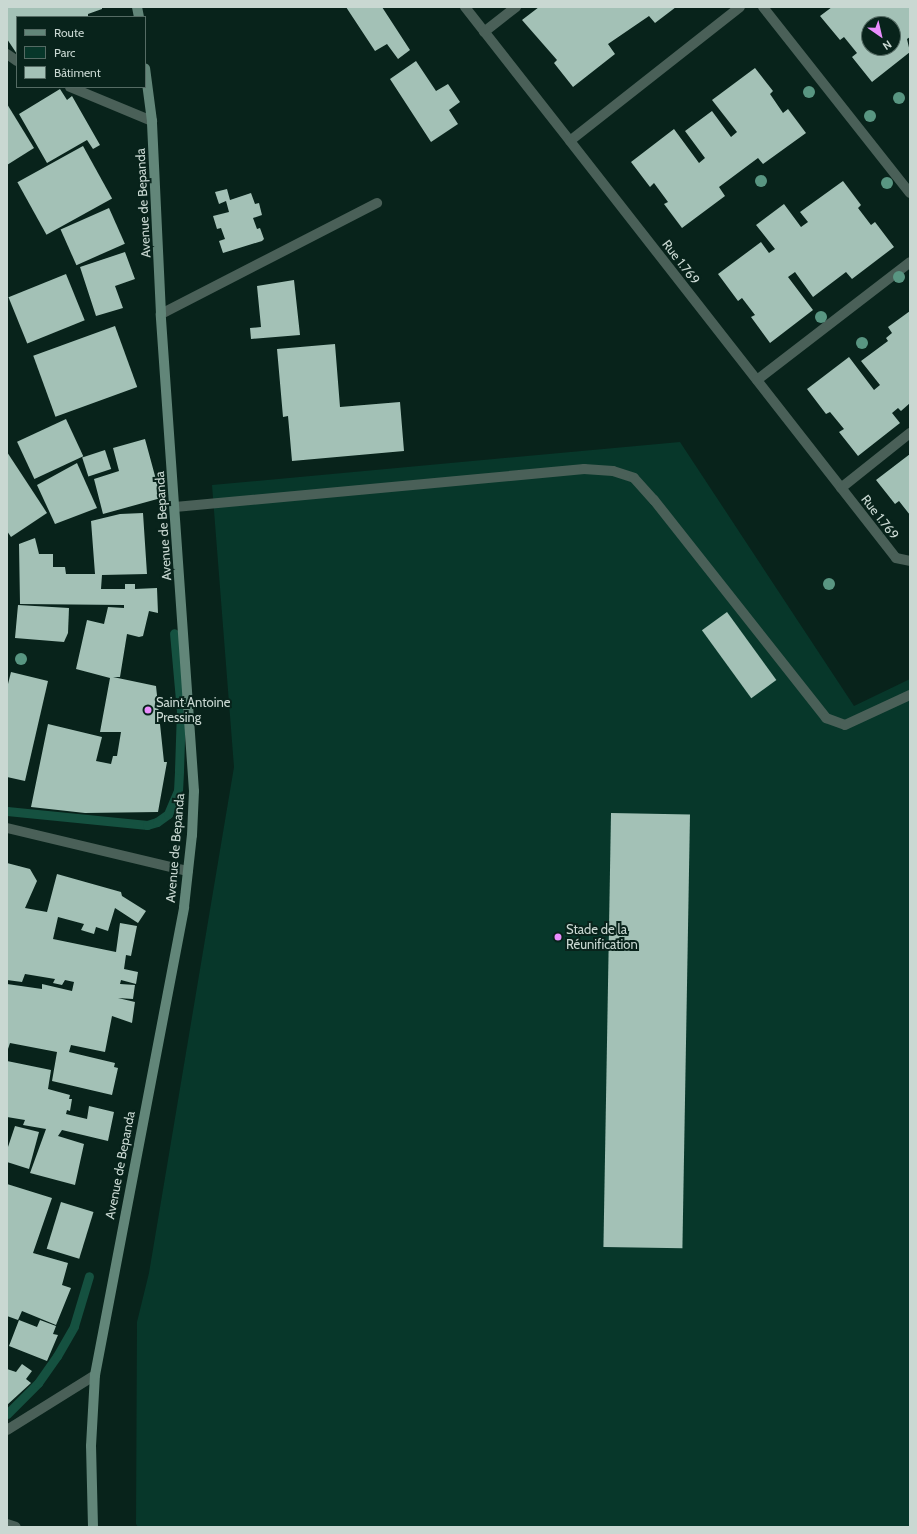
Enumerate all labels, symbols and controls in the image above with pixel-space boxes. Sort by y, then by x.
legend [16,16,146,88]
north arrow [861,16,901,56]
text: Route [54,25,84,40]
text: N [880,37,894,53]
text: Parc [54,45,76,60]
text: Bâtiment [54,65,101,80]
street label: Avenue de Bepanda [132,148,154,258]
street label: Rue 1.769 [659,237,703,287]
street label: Avenue de Bepanda [151,471,175,581]
street label: Rue 1.769 [858,492,902,542]
place label: Saint Antoine Pressing [156,695,230,726]
marker: Saint Antoine Pressing [143,705,153,715]
street label: Avenue de Bepanda [162,793,188,903]
place label: Stade de la Réunification [566,922,638,953]
marker: Stade de la Réunification [553,932,563,942]
street label: Avenue de Bepanda [102,1110,138,1220]

